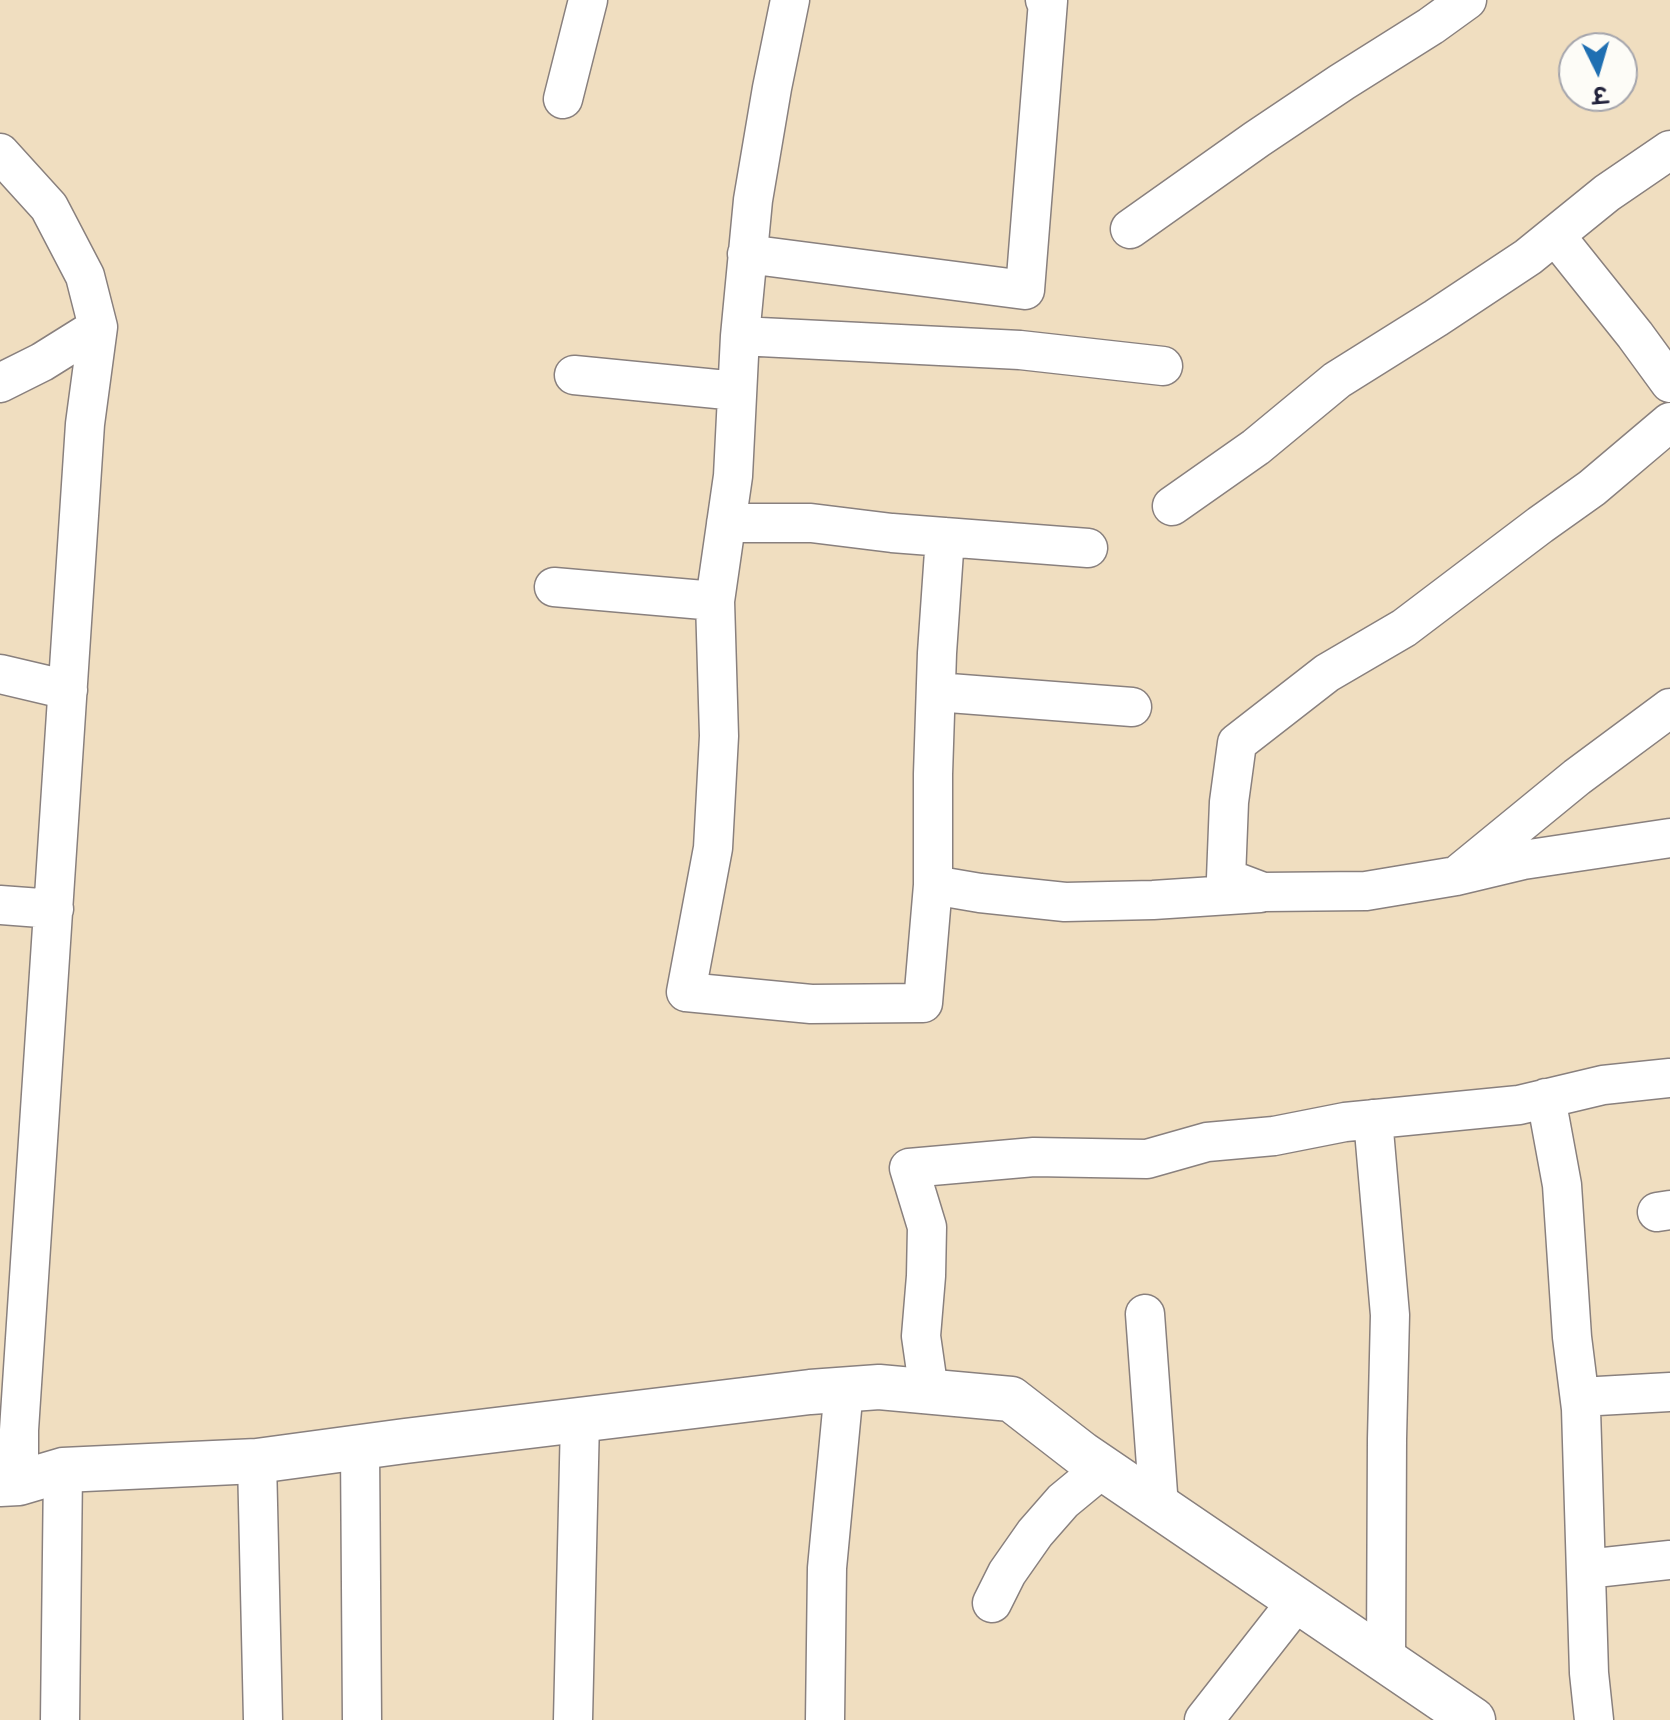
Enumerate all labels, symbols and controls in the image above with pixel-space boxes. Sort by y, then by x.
north arrow [1558,32,1638,112]
text: उ [1591,74,1609,114]

